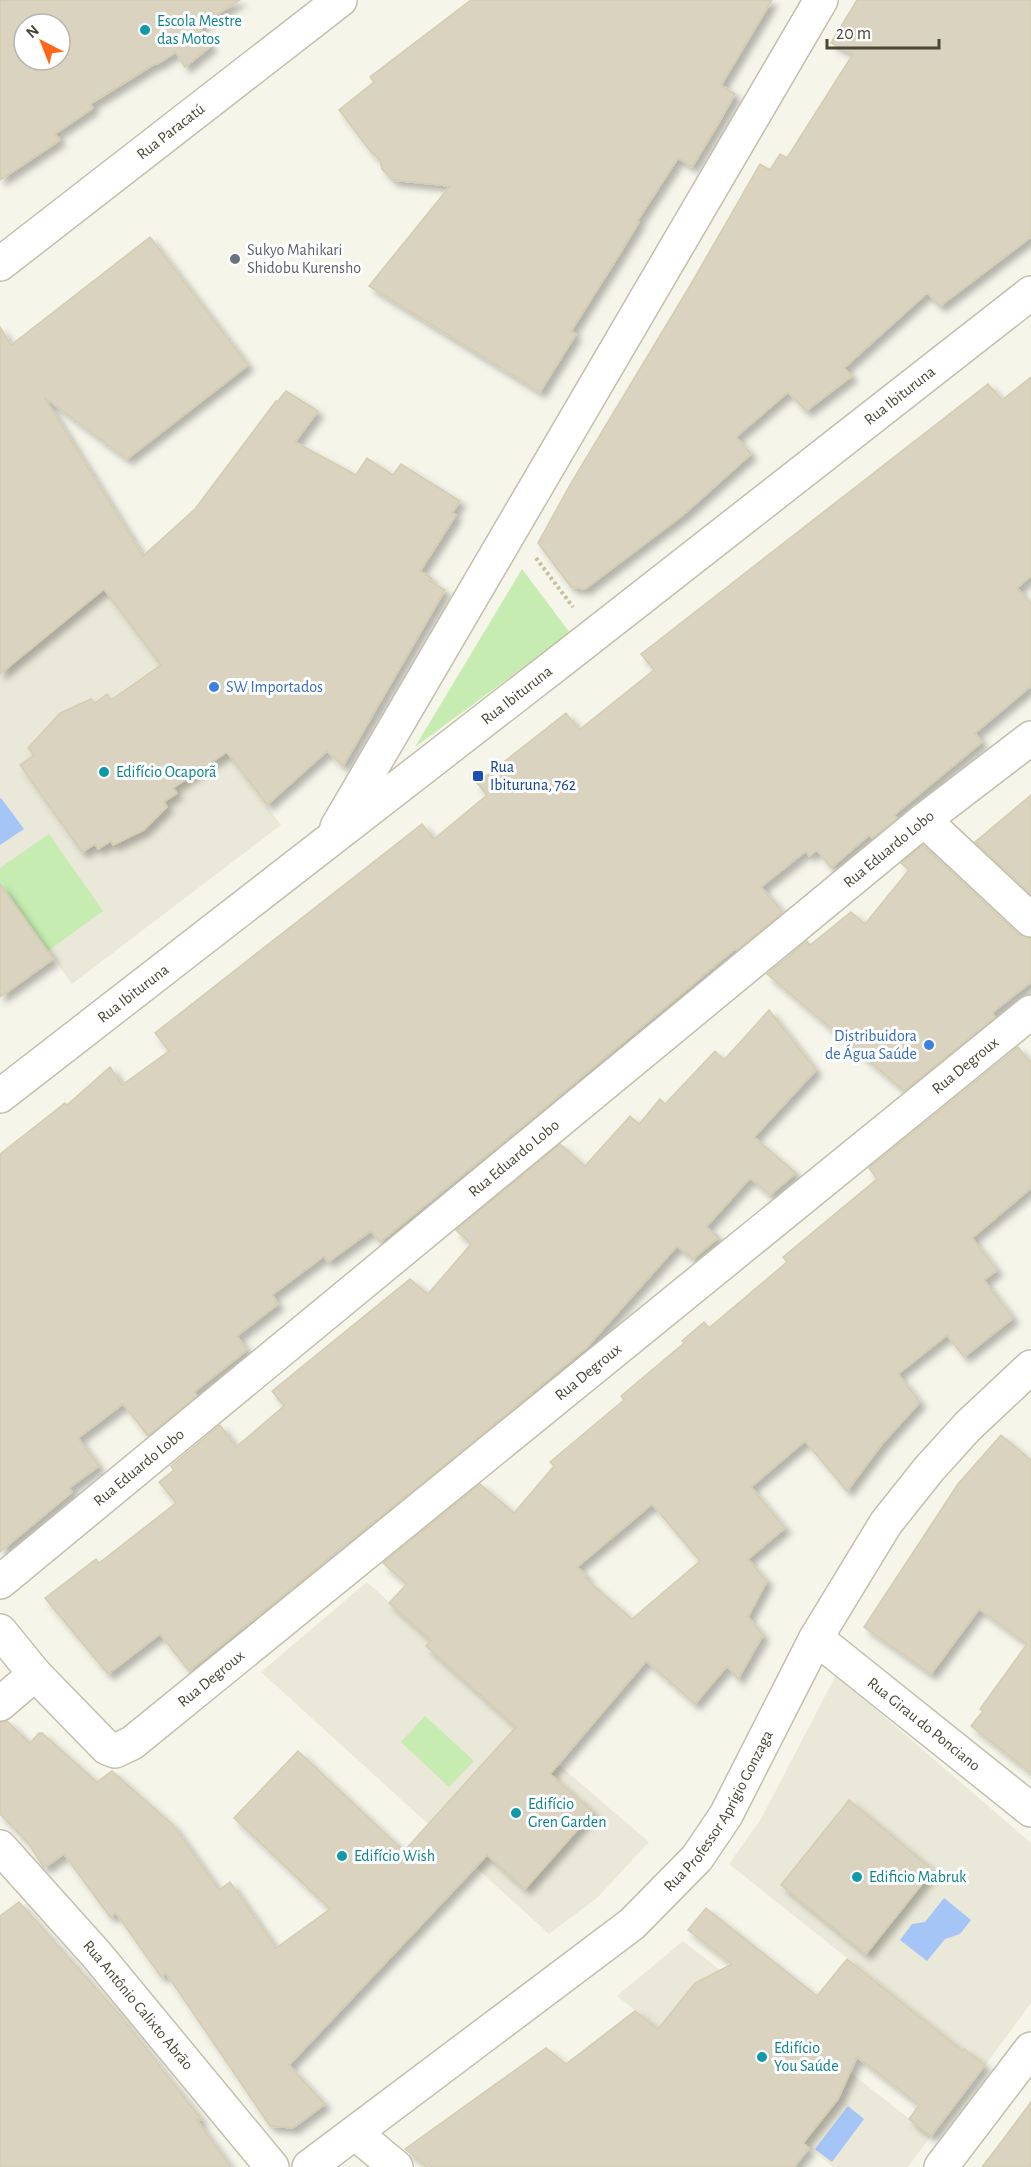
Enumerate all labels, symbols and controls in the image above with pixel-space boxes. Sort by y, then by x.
north arrow [12,12,72,72]
scale bar [827,12,940,50]
place label: Escola Mestre das Motos [157,13,242,47]
text: N [23,22,42,41]
marker: Escola Mestre das Motos [138,23,152,37]
text: 20 m [836,25,871,43]
street label: Rua Paracatú [134,100,208,163]
place label: Sukyo Mahikari Shidobu Kurensho [247,242,361,276]
marker: Sukyo Mahikari Shidobu Kurensho [228,252,242,266]
street label: Rua Ibituruna [861,363,938,428]
street label: Rua Ibituruna [478,663,555,728]
place label: SW Importados [226,679,323,695]
marker: SW Importados [207,680,221,694]
place label: Rua Ibituruna, 762 [490,759,576,793]
place label: Edifício Ocaporã [116,764,217,780]
marker: Edifício Ocaporã [97,765,111,779]
marker: Rua Ibituruna, 762 [471,769,485,783]
street label: Rua Eduardo Lobo [840,807,937,891]
street label: Rua Ibituruna [94,961,172,1026]
place label: Distribuidora de Água Saúde [825,1028,917,1062]
street label: Rua Degroux [929,1034,1001,1097]
marker: Distribuidora de Água Saúde [922,1038,936,1052]
street label: Rua Eduardo Lobo [465,1116,562,1200]
street label: Rua Degroux [552,1340,624,1404]
street label: Rua Eduardo Lobo [91,1426,187,1509]
street label: Rua Degroux [175,1647,247,1710]
street label: Rua Girau do Ponciano [864,1674,983,1774]
street label: Rua Professor Aprígio Gonzaga [661,1728,776,1895]
place label: Edifício Gren Garden [528,1796,606,1830]
marker: Edifício Gren Garden [509,1806,523,1820]
place label: Edifício Wish [354,1848,435,1864]
marker: Edifício Wish [335,1849,349,1863]
place label: Edificio Mabruk [869,1869,967,1885]
marker: Edificio Mabruk [850,1870,864,1884]
street label: Rua Antônio Calixto Abrão [80,1937,196,2073]
place label: Edifício You Saúde [774,2040,839,2074]
marker: Edifício You Saúde [755,2050,769,2064]

